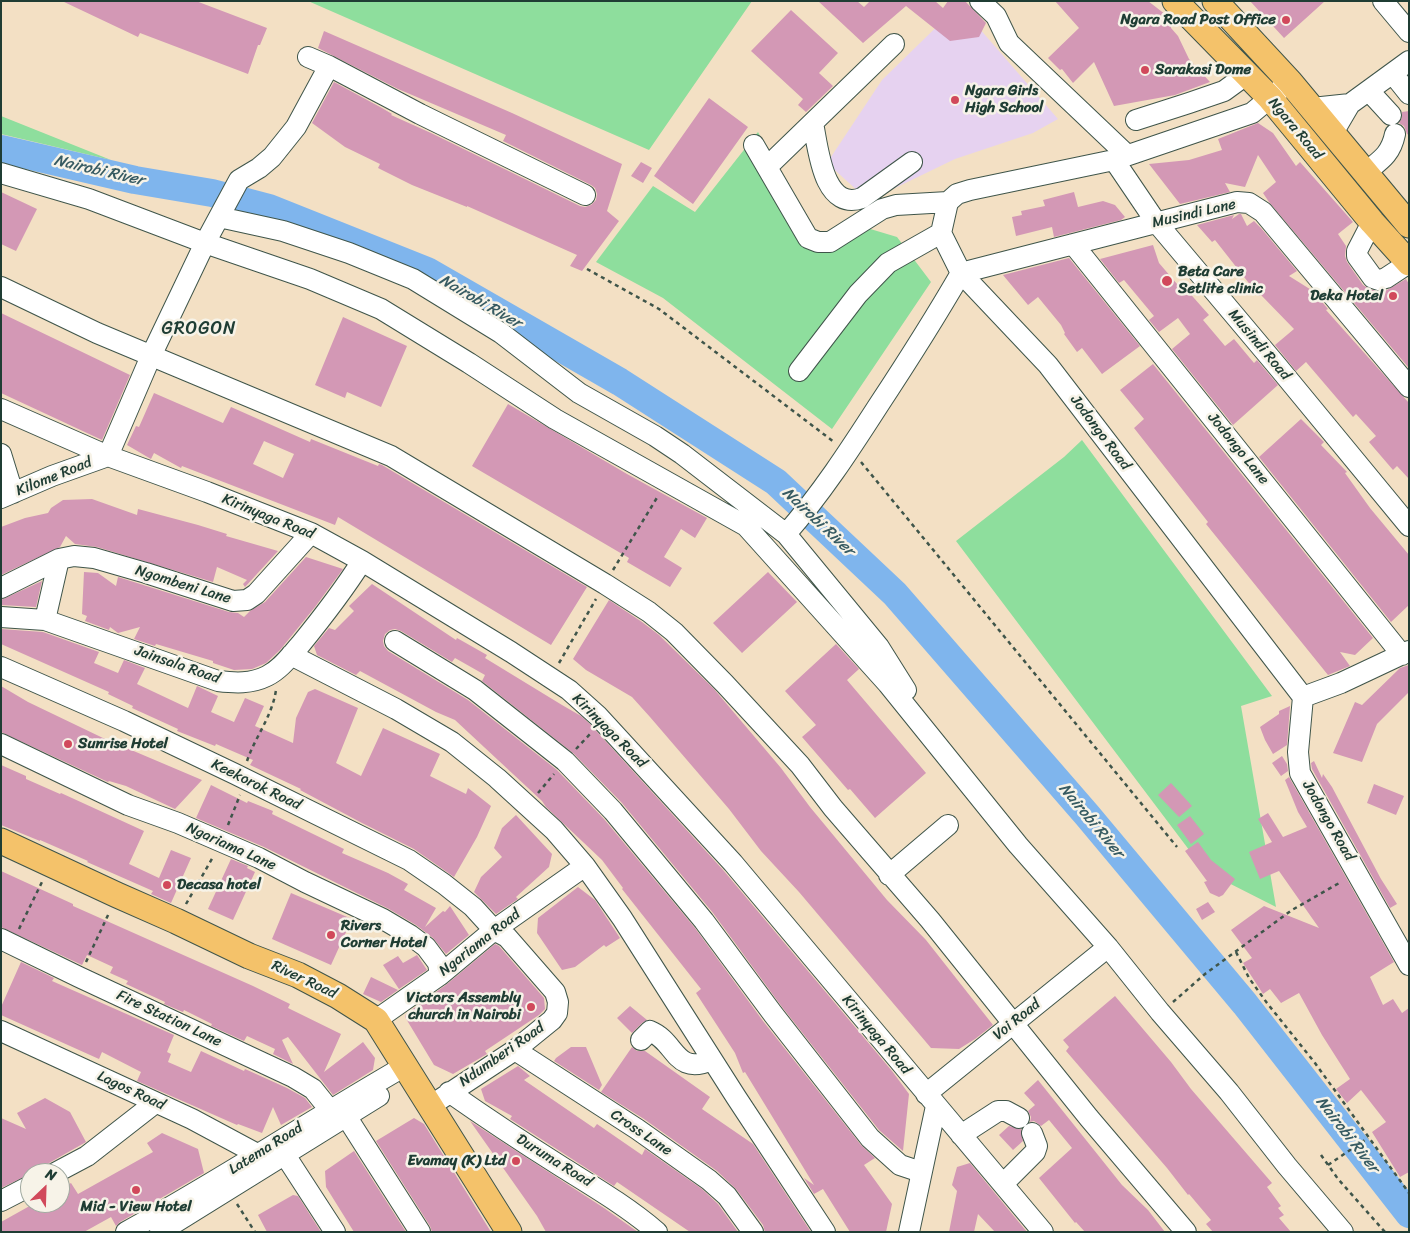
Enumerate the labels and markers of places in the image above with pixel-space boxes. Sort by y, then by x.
place label: Ngara Road Post Office [1120,11,1276,29]
marker: Ngara Road Post Office [1280,14,1292,26]
place label: Sarakasi Dome [1155,61,1251,79]
marker: Sarakasi Dome [1139,64,1151,76]
place label: Ngara Girls High School [965,82,1043,117]
marker: Ngara Girls High School [949,94,961,106]
place label: Beta Care Setlite clinic [1178,263,1263,298]
marker: Beta Care Setlite clinic [1160,274,1174,288]
place label: Deka Hotel [1310,287,1383,305]
marker: Deka Hotel [1387,290,1399,302]
place label: Sunrise Hotel [78,735,168,753]
marker: Sunrise Hotel [62,738,74,750]
place label: Decasa hotel [177,876,261,894]
marker: Decasa hotel [161,879,173,891]
place label: Rivers Corner Hotel [341,917,427,952]
marker: Rivers Corner Hotel [325,929,337,941]
place label: Victors Assembly church in Nairobi [406,989,521,1024]
marker: Victors Assembly church in Nairobi [525,1001,537,1013]
place label: Evamay (K) Ltd [408,1152,506,1170]
marker: Evamay (K) Ltd [510,1155,522,1167]
marker: Mid - View Hotel [130,1184,142,1196]
place label: Mid - View Hotel [81,1198,191,1216]

